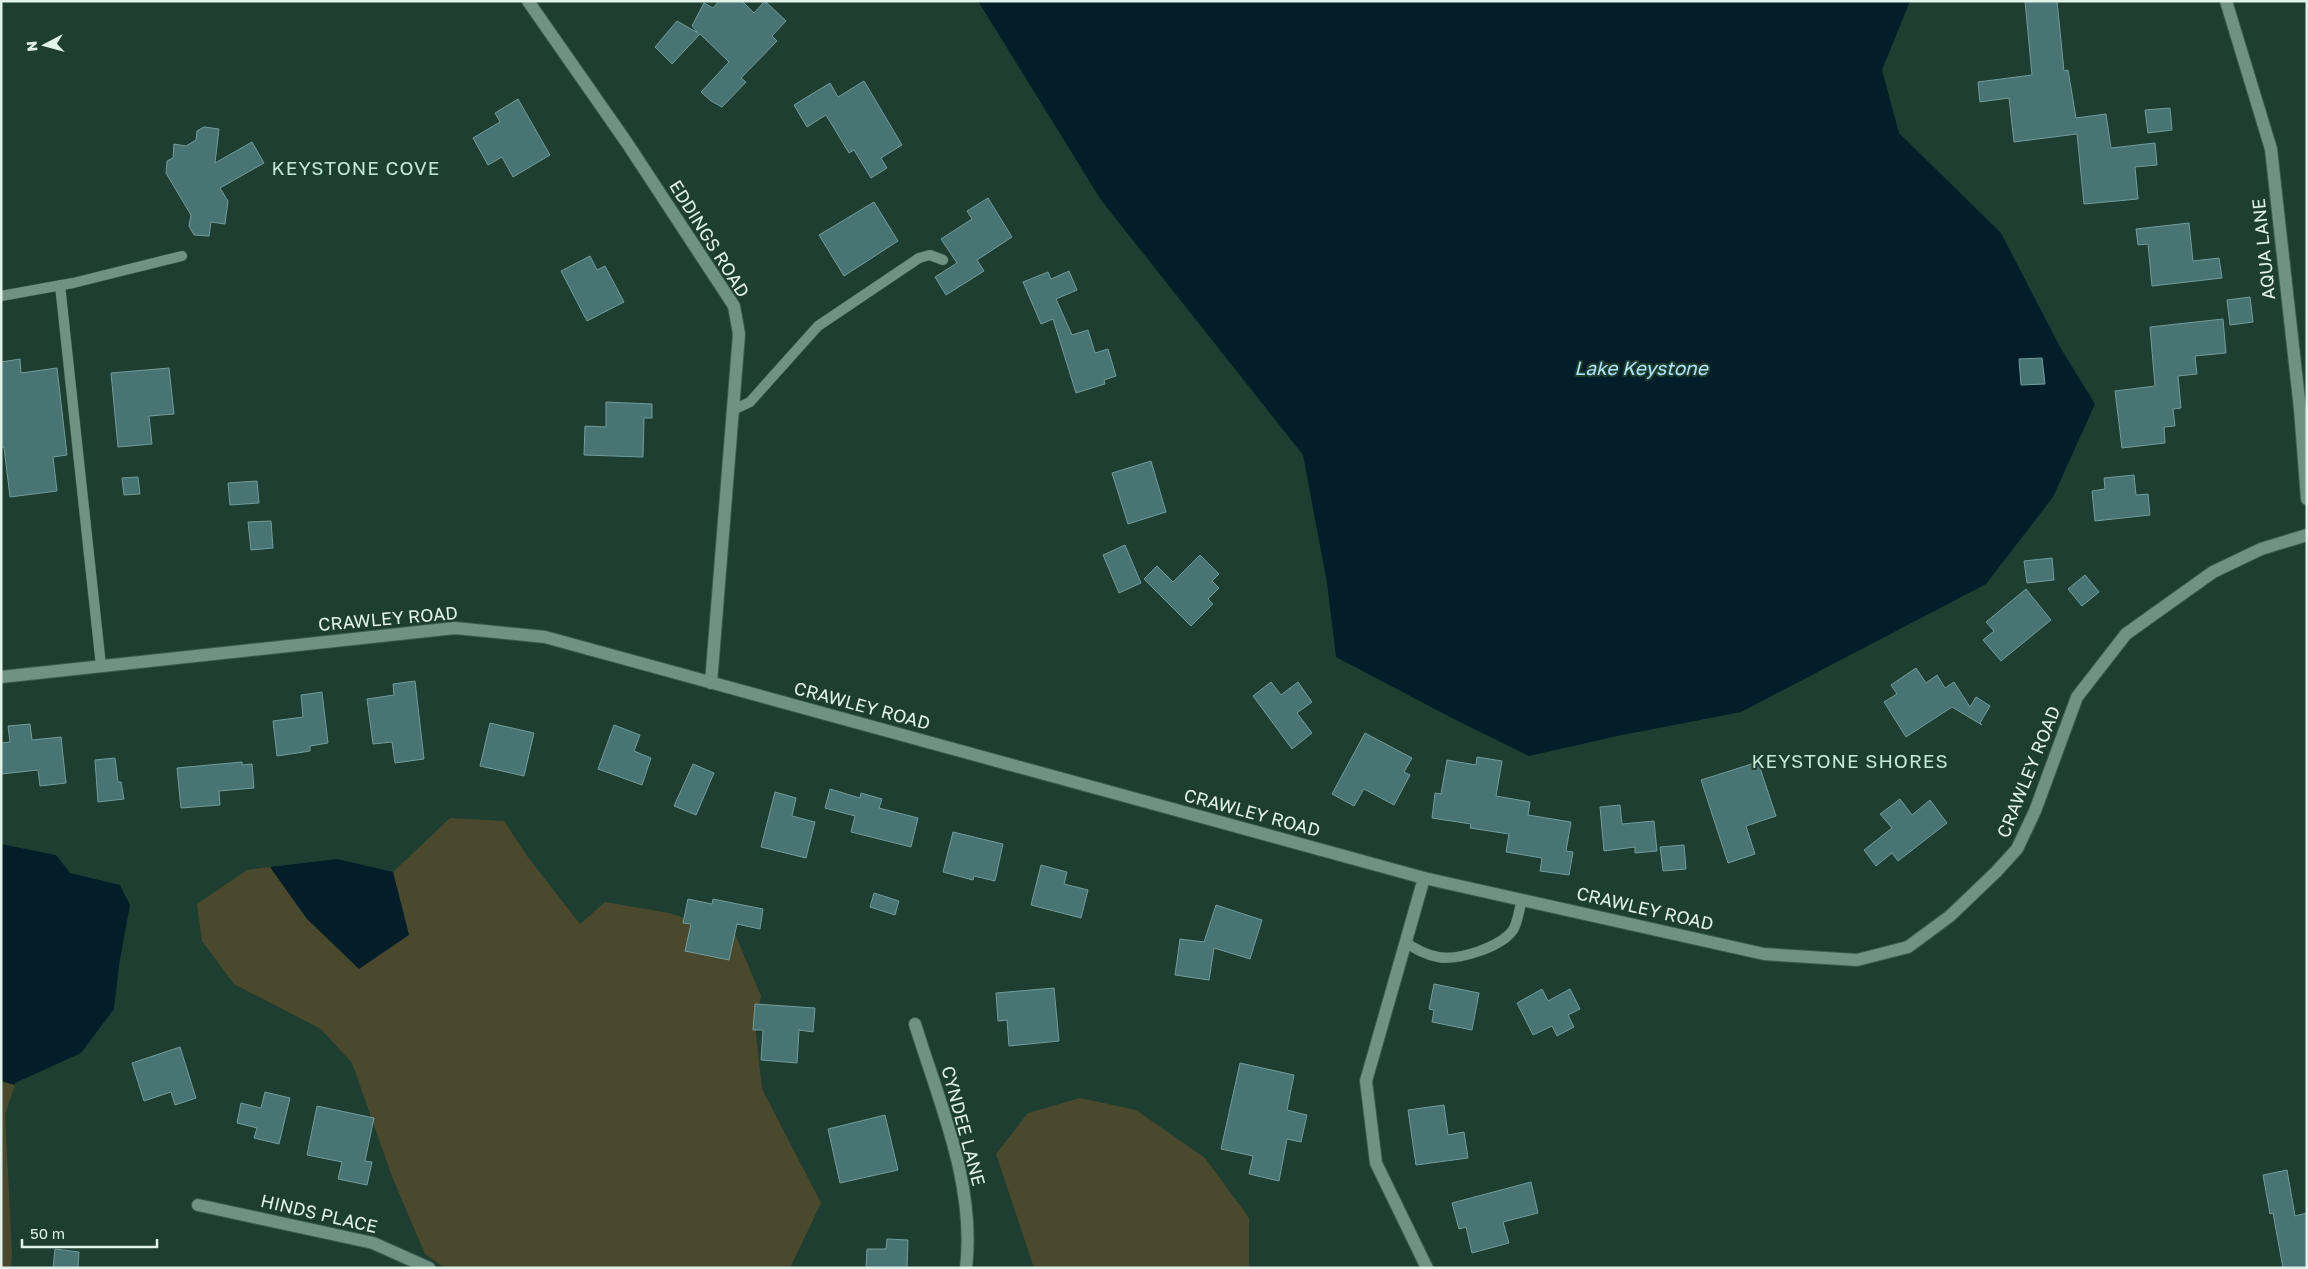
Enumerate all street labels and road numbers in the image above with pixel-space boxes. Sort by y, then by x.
street label: EDDINGS ROAD [665,176,755,301]
street label: AQUA LANE [2247,197,2279,301]
street label: CRAWLEY ROAD [317,601,459,635]
street label: CRAWLEY ROAD [792,676,933,734]
street label: CRAWLEY ROAD [1992,703,2065,841]
street label: CRAWLEY ROAD [1182,783,1323,841]
street label: CRAWLEY ROAD [1575,882,1716,934]
street label: CYNDEE LANE [937,1063,991,1188]
street label: HINDS PLACE [259,1189,380,1237]

